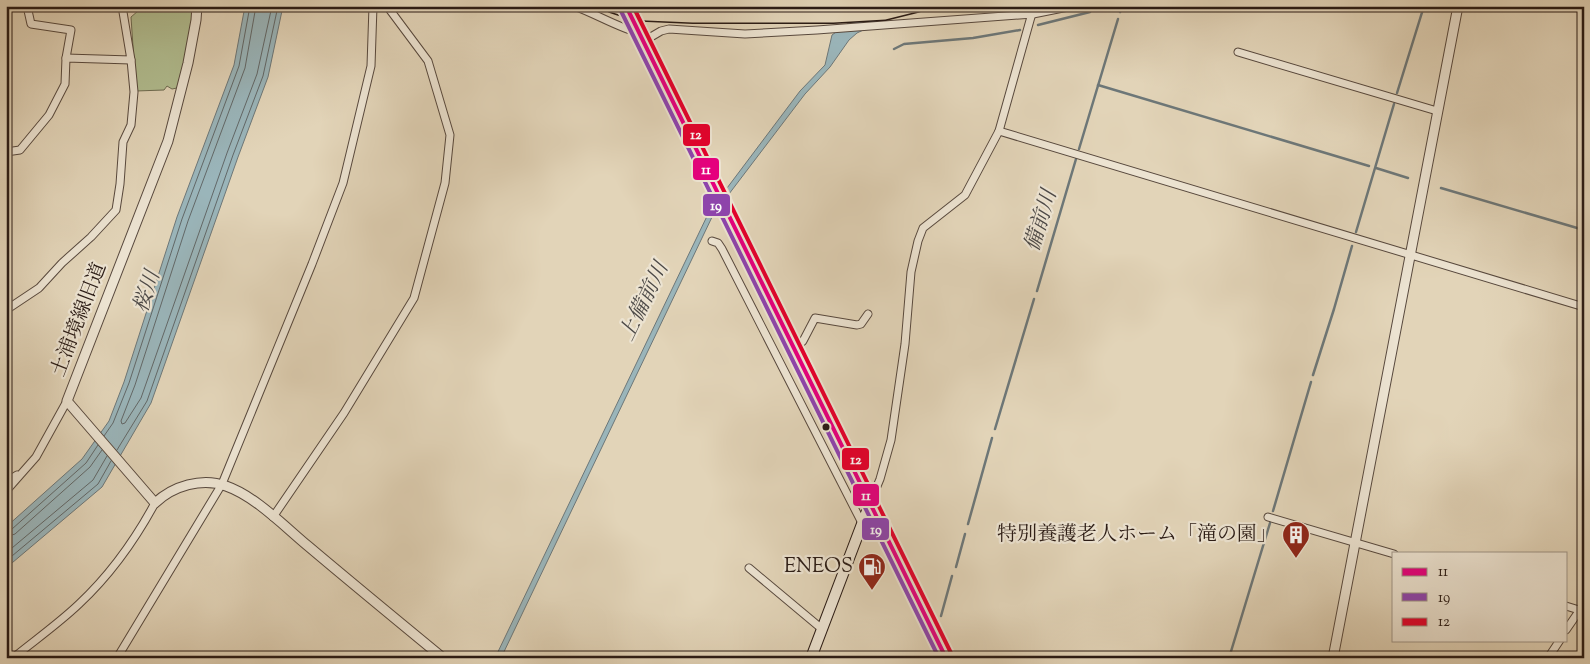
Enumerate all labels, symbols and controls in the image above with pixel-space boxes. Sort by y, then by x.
line badge: 12 [682,123,711,147]
text: 12 [690,126,702,146]
line badge: 11 [692,157,720,181]
text: 11 [701,161,711,181]
water label: 備前川 [1018,185,1066,256]
line badge: 19 [702,193,731,217]
text: 19 [710,197,722,217]
water label: 上備前川 [613,256,678,346]
street label: 土浦境線旧道 [45,259,115,381]
water label: 桜川 [127,265,169,317]
unlabelled marker [821,422,831,432]
line badge: 12 [841,447,870,471]
text: 12 [850,451,862,471]
line badge: 11 [852,483,880,507]
text: 11 [861,487,871,507]
line badge: 19 [861,517,890,541]
building icon: 特別養護老人ホーム「滝の園」 [1281,520,1311,559]
text: 19 [870,521,882,541]
place label: 特別養護老人ホーム「滝の園」 [997,521,1277,550]
fuel station icon: ENEOS [857,552,887,591]
legend [1392,552,1568,642]
place label: ENEOS [784,553,853,582]
text: 11 [1438,562,1448,583]
text: 19 [1438,588,1450,609]
text: 12 [1438,612,1450,633]

